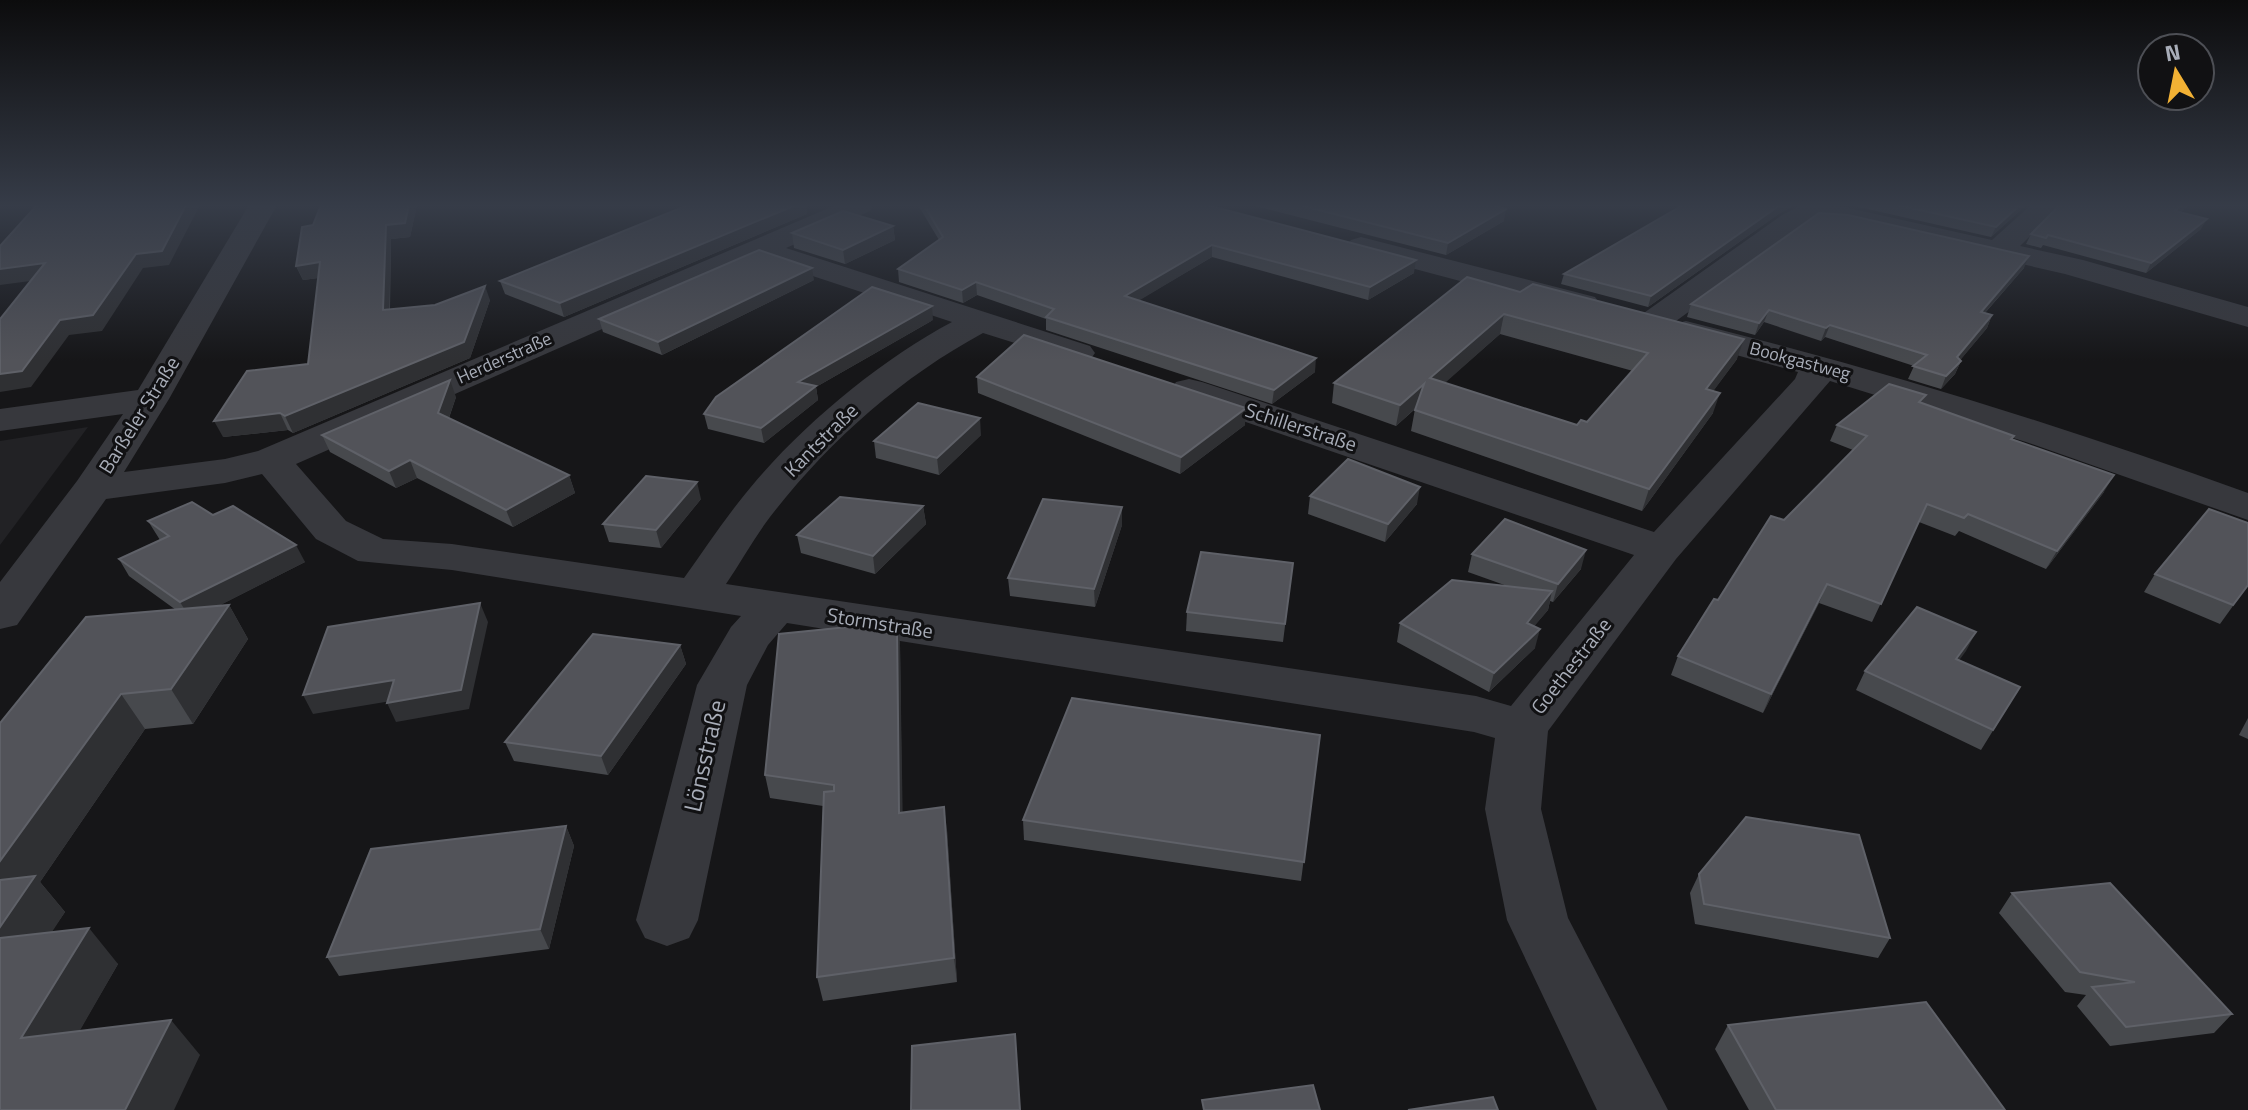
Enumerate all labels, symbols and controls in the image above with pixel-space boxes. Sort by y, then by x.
north arrow [2136,32,2216,112]
text: N [2162,34,2183,70]
street label: Herderstraße [452,325,556,390]
street label: Bookgastweg [1747,334,1854,387]
street label: Barßeler Straße [90,350,187,479]
street label: Schillerstraße [1241,394,1361,459]
street label: Kantstraße [776,395,865,484]
street label: Stormstraße [825,599,935,646]
street label: Goethestraße [1523,611,1618,721]
street label: Lönsstraße [674,696,734,815]

